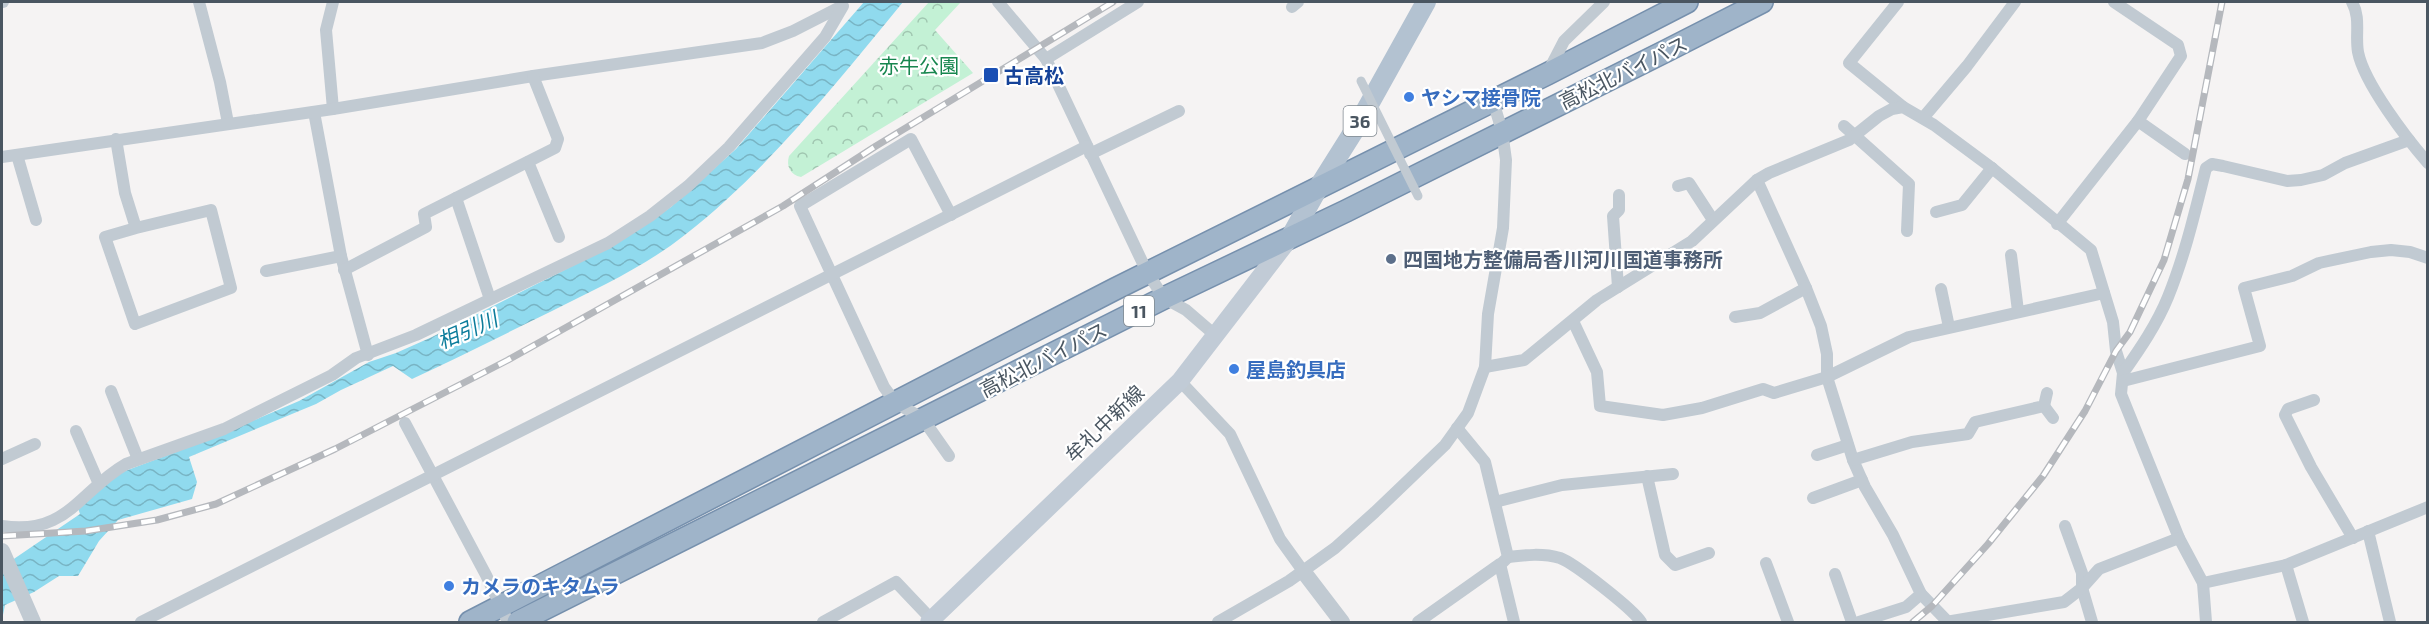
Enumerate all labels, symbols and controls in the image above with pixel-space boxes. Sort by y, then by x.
street label: 高松北バイパス [1555,31,1691,113]
park label: 赤牛公園 [879,53,959,77]
place label: 古高松 [1004,63,1064,87]
marker: 古高松 [982,66,1000,84]
place label: ヤシマ接骨院 [1421,85,1541,109]
marker: ヤシマ接骨院 [1402,90,1416,104]
road number: 36 [1344,106,1376,136]
place label: 四国地方整備局香川河川国道事務所 [1403,247,1723,271]
marker: 四国地方整備局香川河川国道事務所 [1384,252,1398,266]
road number: 11 [1124,296,1154,326]
water label: 相引川 [433,304,503,353]
street label: 高松北バイパス [975,317,1111,401]
place label: 屋島釣具店 [1246,357,1346,381]
marker: 屋島釣具店 [1227,362,1241,376]
street label: 牟礼中新線 [1060,380,1148,466]
place label: カメラのキタムラ [461,574,620,598]
marker: カメラのキタムラ [442,579,456,593]

